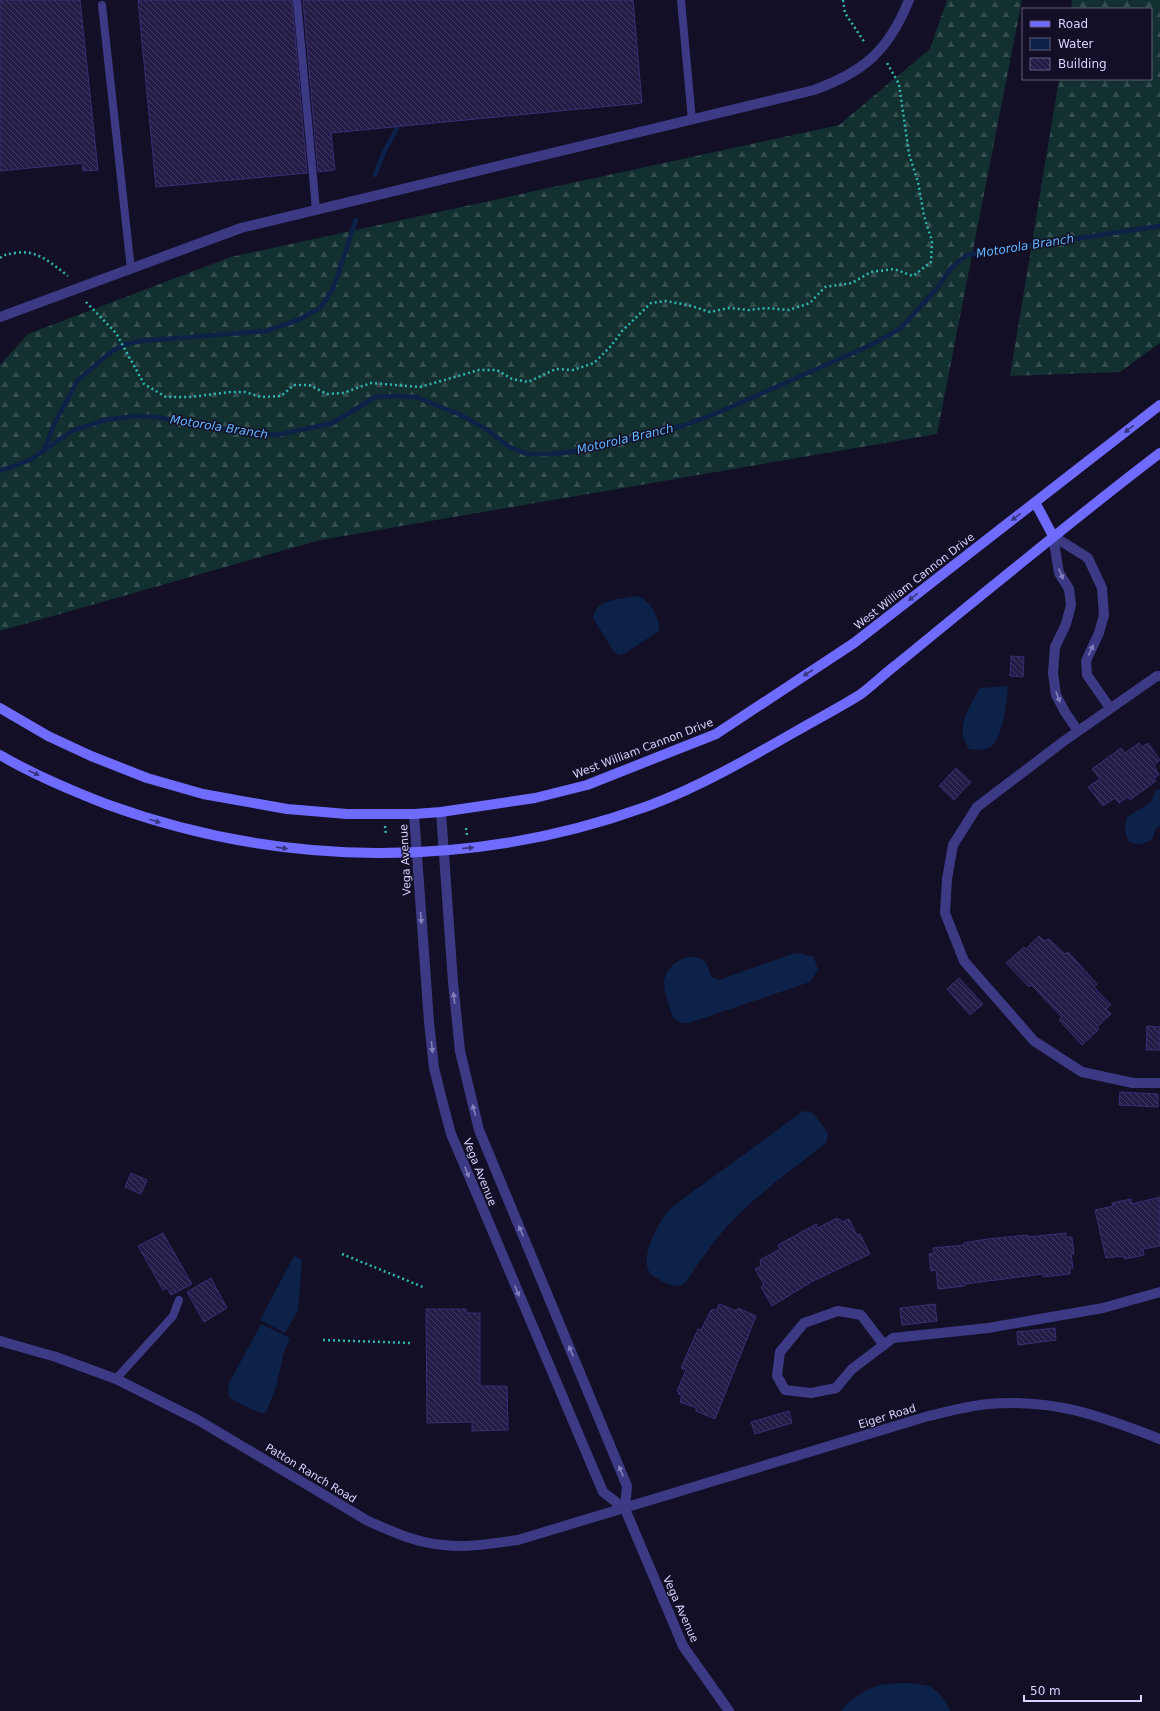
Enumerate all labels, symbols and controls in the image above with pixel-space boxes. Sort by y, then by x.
legend [1022,8,1152,80]
text: Road [1058,17,1088,31]
text: Water [1058,37,1094,51]
text: Building [1058,57,1107,71]
water label: Motorola Branch [975,231,1075,261]
water label: Motorola Branch [169,412,269,442]
water label: Motorola Branch [575,421,675,457]
one-way arrow [1124,424,1135,433]
one-way arrow [1010,513,1021,521]
street label: West William Cannon Drive [852,530,977,632]
one-way arrow [1057,568,1064,580]
one-way arrow [908,593,919,601]
one-way arrow [1088,644,1094,655]
one-way arrow [802,670,814,677]
one-way arrow [1056,692,1062,704]
street label: West William Cannon Drive [571,716,715,781]
one-way arrow [29,770,40,776]
one-way arrow [149,818,161,824]
street label: Vega Avenue [397,824,414,896]
one-way arrow [276,845,288,851]
one-way arrow [462,845,474,851]
one-way arrow [417,912,424,924]
one-way arrow [451,992,458,1004]
one-way arrow [428,1041,435,1053]
one-way arrow [471,1104,477,1116]
street label: Vega Avenue [460,1137,499,1208]
one-way arrow [464,1166,470,1177]
one-way arrow [518,1225,524,1237]
one-way arrow [515,1286,521,1298]
one-way arrow [568,1345,574,1357]
street label: Eiger Road [857,1402,917,1431]
street label: Patton Ranch Road [263,1441,359,1506]
one-way arrow [618,1465,624,1477]
street label: Vega Avenue [660,1574,701,1645]
scale bar [1024,1677,1141,1703]
text: 50 m [1030,1684,1061,1698]

